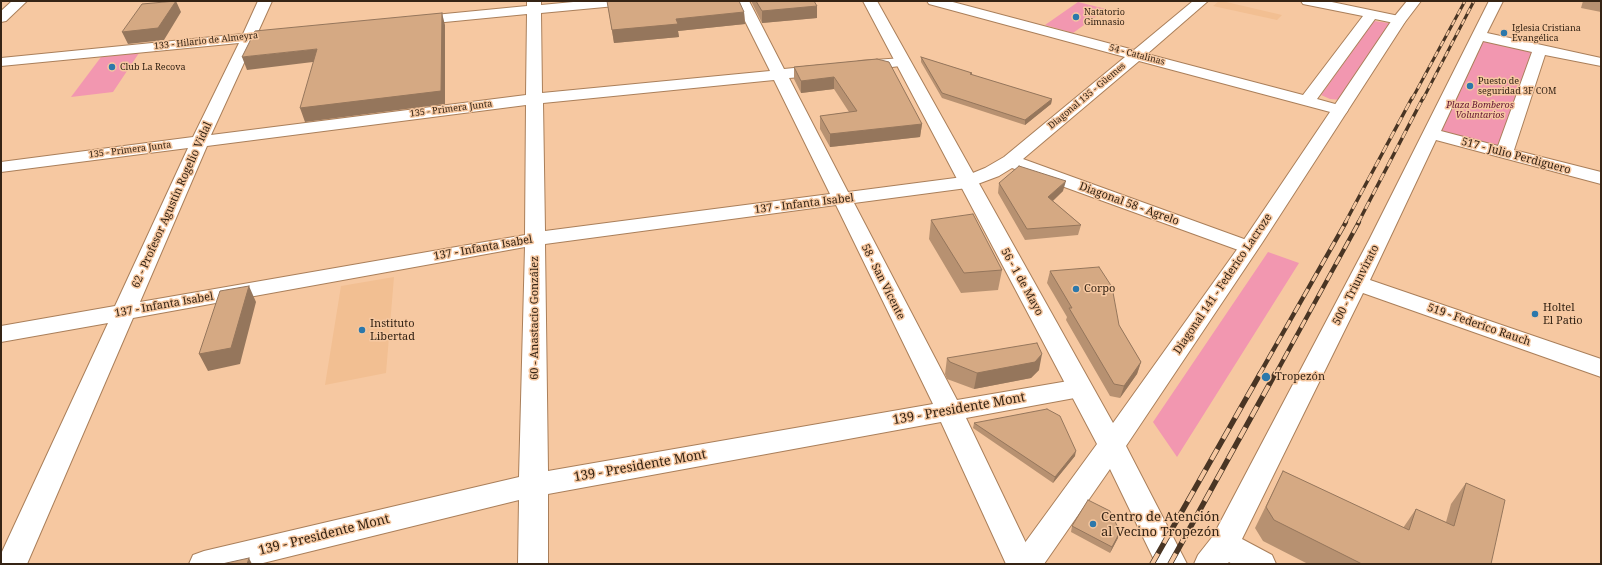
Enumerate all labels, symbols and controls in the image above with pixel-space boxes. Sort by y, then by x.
place label: Natatorio Gimnasio [1084,7,1125,28]
marker: Natatorio Gimnasio [1071,12,1081,22]
place label: Iglesia Cristiana Evangélica [1512,23,1581,44]
marker: Iglesia Cristiana Evangélica [1499,28,1509,38]
street label: 133 - Hilario de Almeyra [154,30,258,52]
street label: 54 - Catalinas [1108,42,1166,68]
street label: Diagonal 135 - Güemes [1046,61,1128,131]
marker: Club La Recova [107,62,117,72]
place label: Club La Recova [120,62,186,72]
place label: Puesto de seguridad 3F COM [1478,76,1556,97]
marker: Puesto de seguridad 3F COM [1465,81,1475,91]
street label: 135 - Primera Junta [409,99,493,119]
park label: Plaza Bomberos Voluntarios [1446,100,1514,121]
street label: 62 - Profesor Agustín Rogelio Vidal [129,120,215,290]
street label: 517 - Julio Perdiguero [1460,135,1572,177]
street label: 135 - Primera Junta [88,140,172,160]
street label: Diagonal 58 - Agrelo [1077,180,1181,228]
street label: 137 - Infanta Isabel [753,191,855,217]
street label: Diagonal 141 - Federico Lacroze [1171,211,1275,357]
street label: 137 - Infanta Isabel [433,233,533,263]
street label: 58 - San Vicente [858,242,908,322]
street label: 500 - Triunvirato [1330,243,1382,327]
street label: 56 - 1 de Mayo [998,246,1046,318]
street label: 60 - Anastacio González [528,256,542,380]
place label: Corpo [1084,282,1115,296]
marker: Corpo [1071,284,1081,294]
street label: 137 - Infanta Isabel [114,290,214,320]
street label: 519 - Federico Rauch [1426,301,1532,349]
place label: Holtel El Patio [1543,301,1583,327]
marker: Holtel El Patio [1530,309,1540,319]
place label: Instituto Libertad [370,317,415,343]
marker: Instituto Libertad [357,325,367,335]
place label: Tropezón [1275,370,1325,384]
marker: Tropezón [1260,371,1272,383]
street label: 139 - Presidente Mont [891,390,1027,428]
street label: 139 - Presidente Mont [572,447,708,485]
place label: Centro de Atención al Vecino Tropezón [1101,509,1220,540]
street label: 139 - Presidente Mont [257,511,391,559]
marker: Centro de Atención al Vecino Tropezón [1088,519,1098,529]

